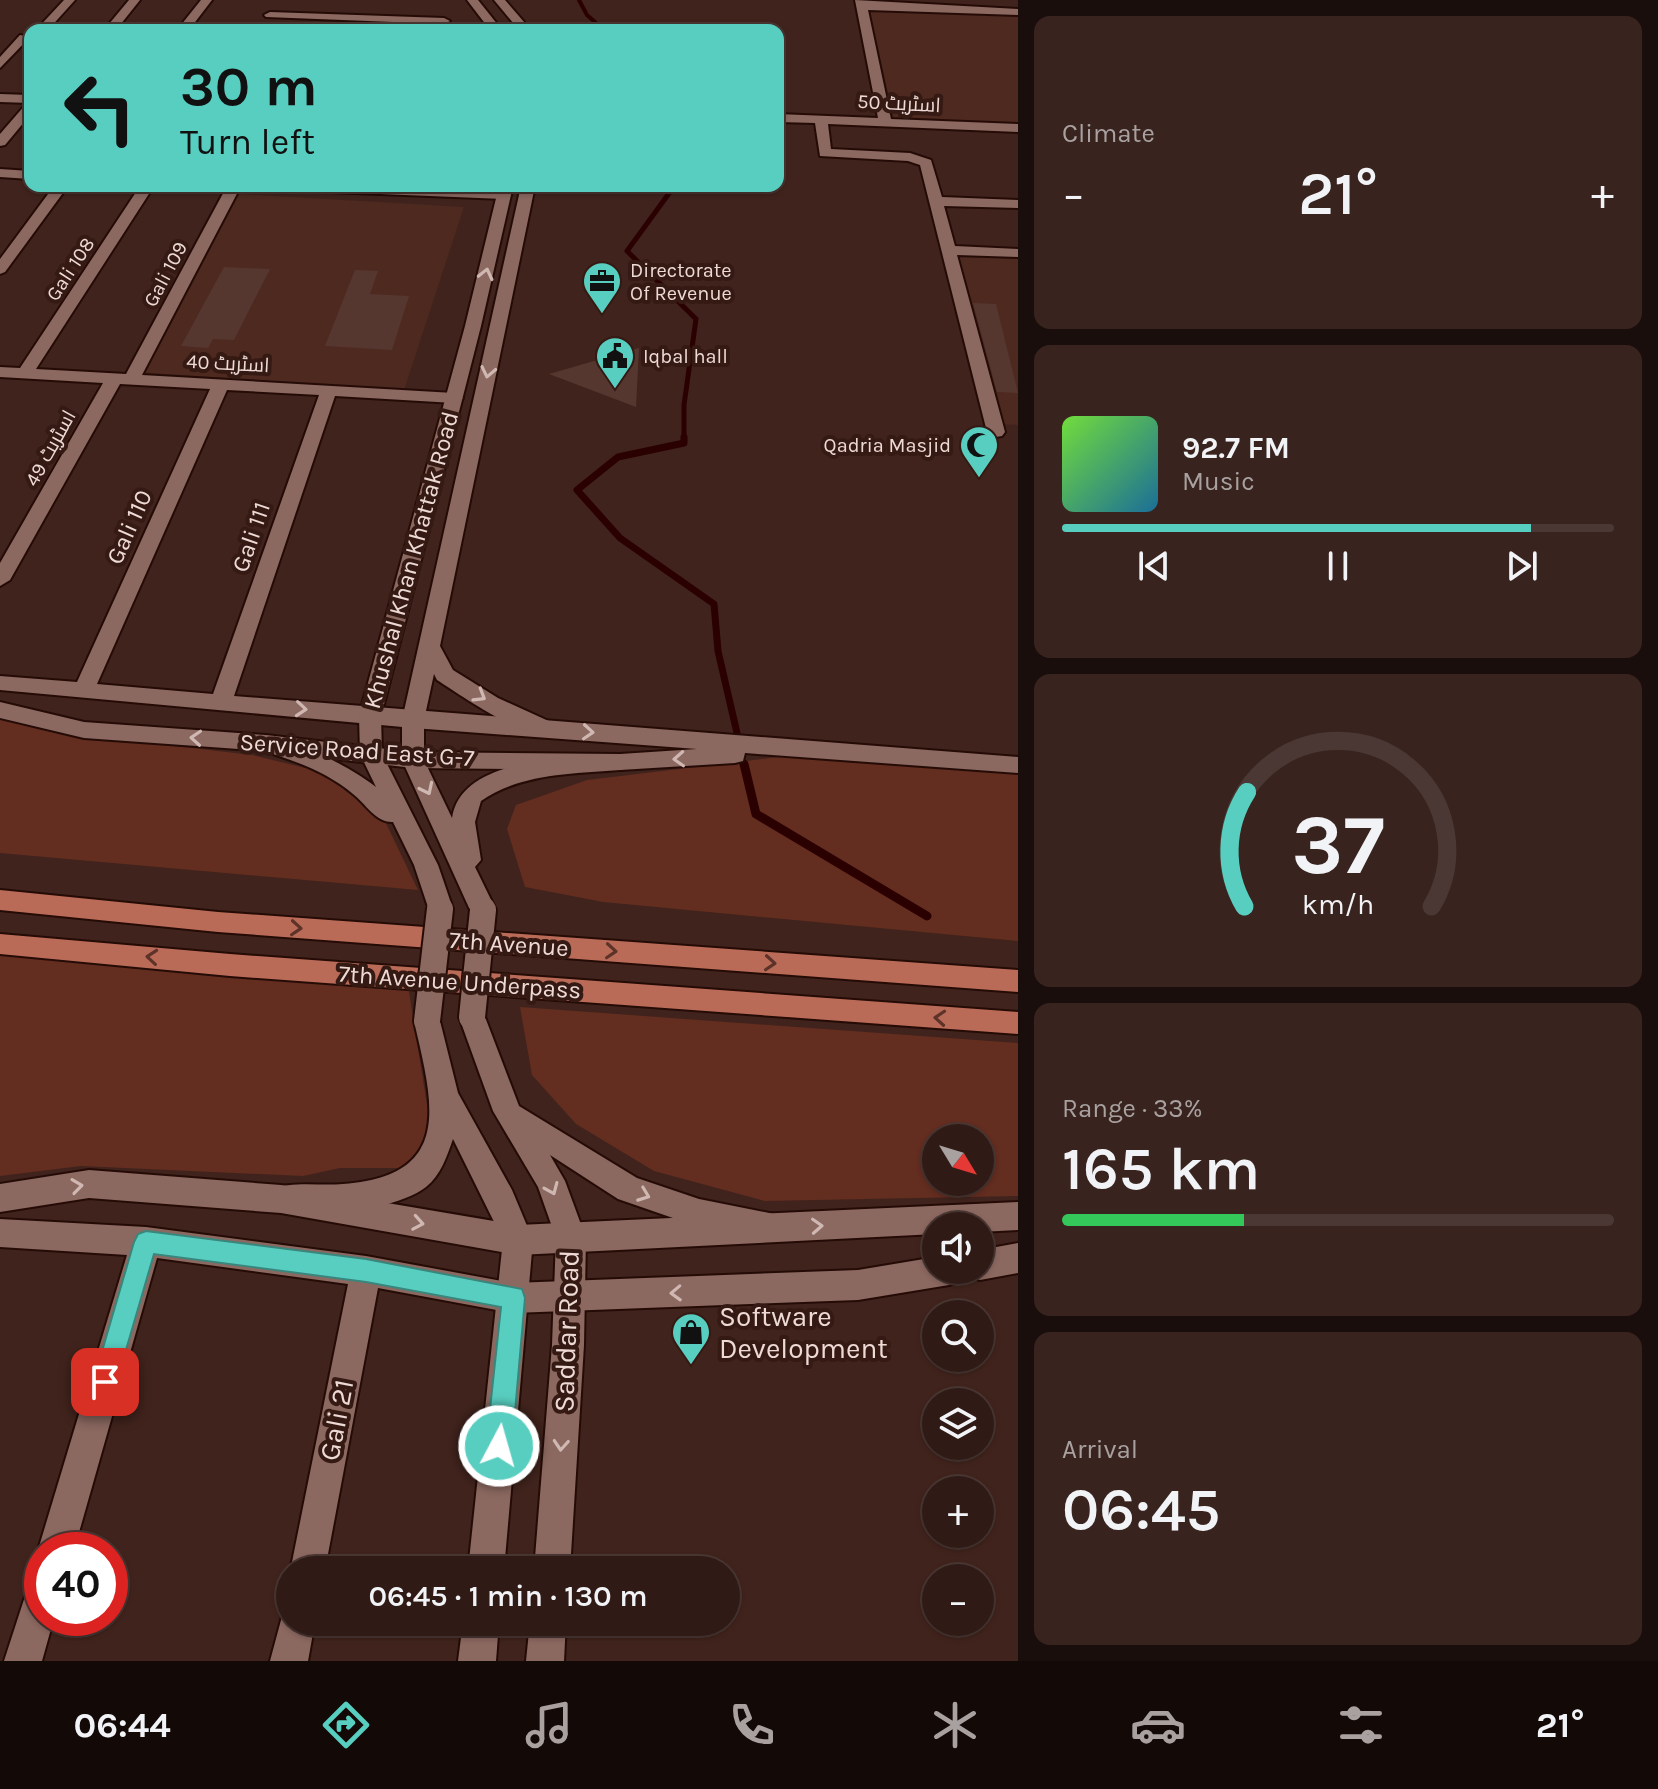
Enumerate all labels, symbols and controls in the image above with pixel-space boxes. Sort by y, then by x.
text: 30 m [180,54,318,119]
icon: left [48,56,152,160]
street label: اسٹریٹ 50 [857,90,941,117]
text: Climate [1062,118,1155,149]
text: Turn left [180,121,315,163]
text: 21° [1298,159,1378,229]
text: − [1062,169,1085,220]
text: + [1591,169,1614,220]
street label: Gali 108 [41,233,99,305]
street label: Gali 109 [139,238,192,311]
place label: Directorate Of Revenue [630,259,732,305]
office icon: Directorate Of Revenue [581,260,623,315]
one-way arrow [476,267,493,281]
public building icon: Iqbal hall [594,335,636,390]
place label: Iqbal hall [643,345,728,368]
street label: اسٹریٹ 40 [186,350,270,377]
one-way arrow [480,364,497,378]
street label: اسٹریٹ 49 [20,406,81,490]
street label: Khushal Khan Khattak Road [358,408,464,712]
mosque icon: Qadria Masjid [958,424,1000,479]
text: 92.7 FM [1182,430,1290,466]
place label: Qadria Masjid [824,434,951,457]
text: Music [1182,466,1255,497]
street label: Gali 110 [100,486,158,568]
street label: Gali 111 [226,498,276,576]
icon: previous [1132,544,1176,588]
icon: pause [1316,544,1360,588]
icon: next [1500,544,1544,588]
one-way arrow [471,686,486,702]
one-way arrow [295,700,308,717]
one-way arrow [582,723,595,740]
street label: Service Road East G-7 [239,728,475,772]
one-way arrow [189,730,202,747]
one-way arrow [672,750,685,767]
one-way arrow [417,780,433,795]
text: 37 [1291,796,1385,893]
text: km/h [1302,888,1374,921]
one-way arrow [290,919,303,936]
street label: 7th Avenue [448,926,570,962]
one-way arrow [605,942,618,959]
one-way arrow [145,949,158,966]
one-way arrow [764,954,777,971]
street label: 7th Avenue Underpass [338,960,582,1004]
one-way arrow [933,1010,946,1027]
text: Range · 33% [1062,1093,1203,1124]
north arrow [922,1124,994,1196]
map controls [922,1124,994,1636]
text: 165 km [1062,1134,1260,1204]
one-way arrow [71,1178,84,1195]
one-way arrow [542,1180,558,1195]
one-way arrow [636,1185,650,1202]
button: sound [922,1212,994,1284]
one-way arrow [412,1213,425,1230]
one-way arrow [811,1218,824,1235]
street label: Saddar Road [547,1249,586,1413]
one-way arrow [669,1284,682,1301]
place label: Software Development [719,1300,888,1365]
button: search [922,1300,994,1372]
shop icon: Software Development [670,1311,712,1366]
pin [71,1348,139,1416]
icon: arrive [83,1360,127,1404]
street label: Gali 21 [312,1377,360,1463]
button: layers [922,1388,994,1460]
position arrow [457,1404,541,1488]
text: Arrival [1062,1434,1138,1465]
one-way arrow [553,1439,570,1452]
text: 06:45 [1062,1475,1220,1545]
button: + [922,1476,994,1548]
speed limit sign: 40 [24,1532,128,1636]
button: − [922,1564,994,1636]
text: 06:45 · 1 min · 130 m [368,1578,648,1614]
icon: directions [318,1697,374,1753]
icon: music [521,1697,577,1753]
icon: phone [724,1697,780,1753]
icon: climate [927,1697,983,1753]
icon: car [1130,1697,1186,1753]
icon: filters [1333,1697,1389,1753]
text: 06:44 [74,1704,171,1746]
text: 21° [1536,1704,1584,1746]

